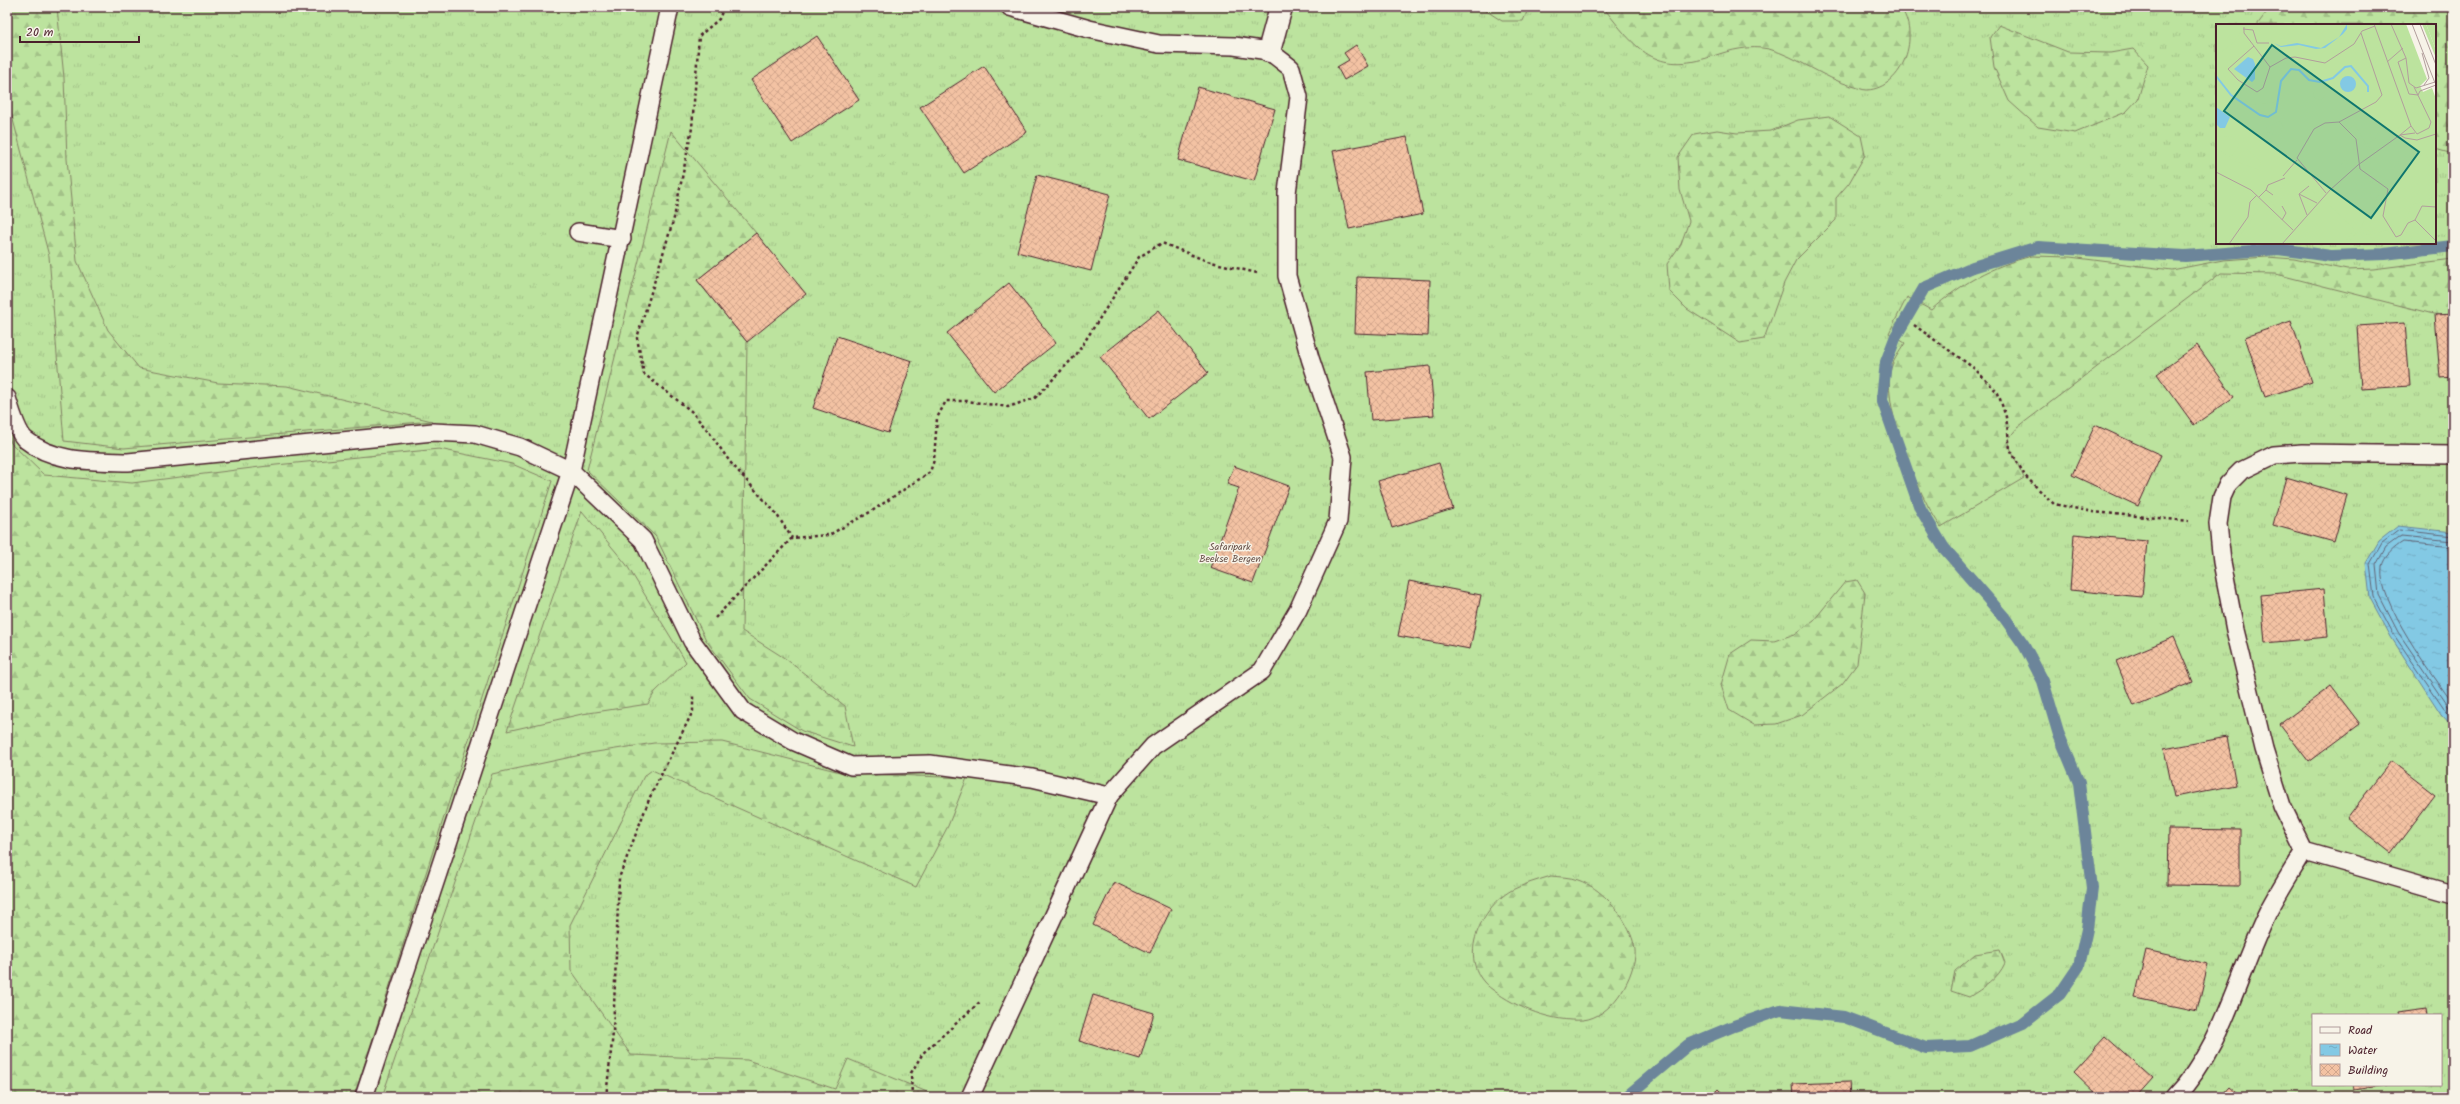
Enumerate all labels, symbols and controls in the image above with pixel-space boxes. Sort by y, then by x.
scale bar [20,18,139,44]
text: 20 m [26,23,54,42]
inset map [2216,24,2436,244]
park label: Safaripark Beekse Bergen [1199,539,1261,567]
legend [2312,1014,2442,1086]
text: Road [2348,1021,2373,1040]
text: Water [2348,1041,2378,1060]
text: Building [2348,1061,2388,1080]

